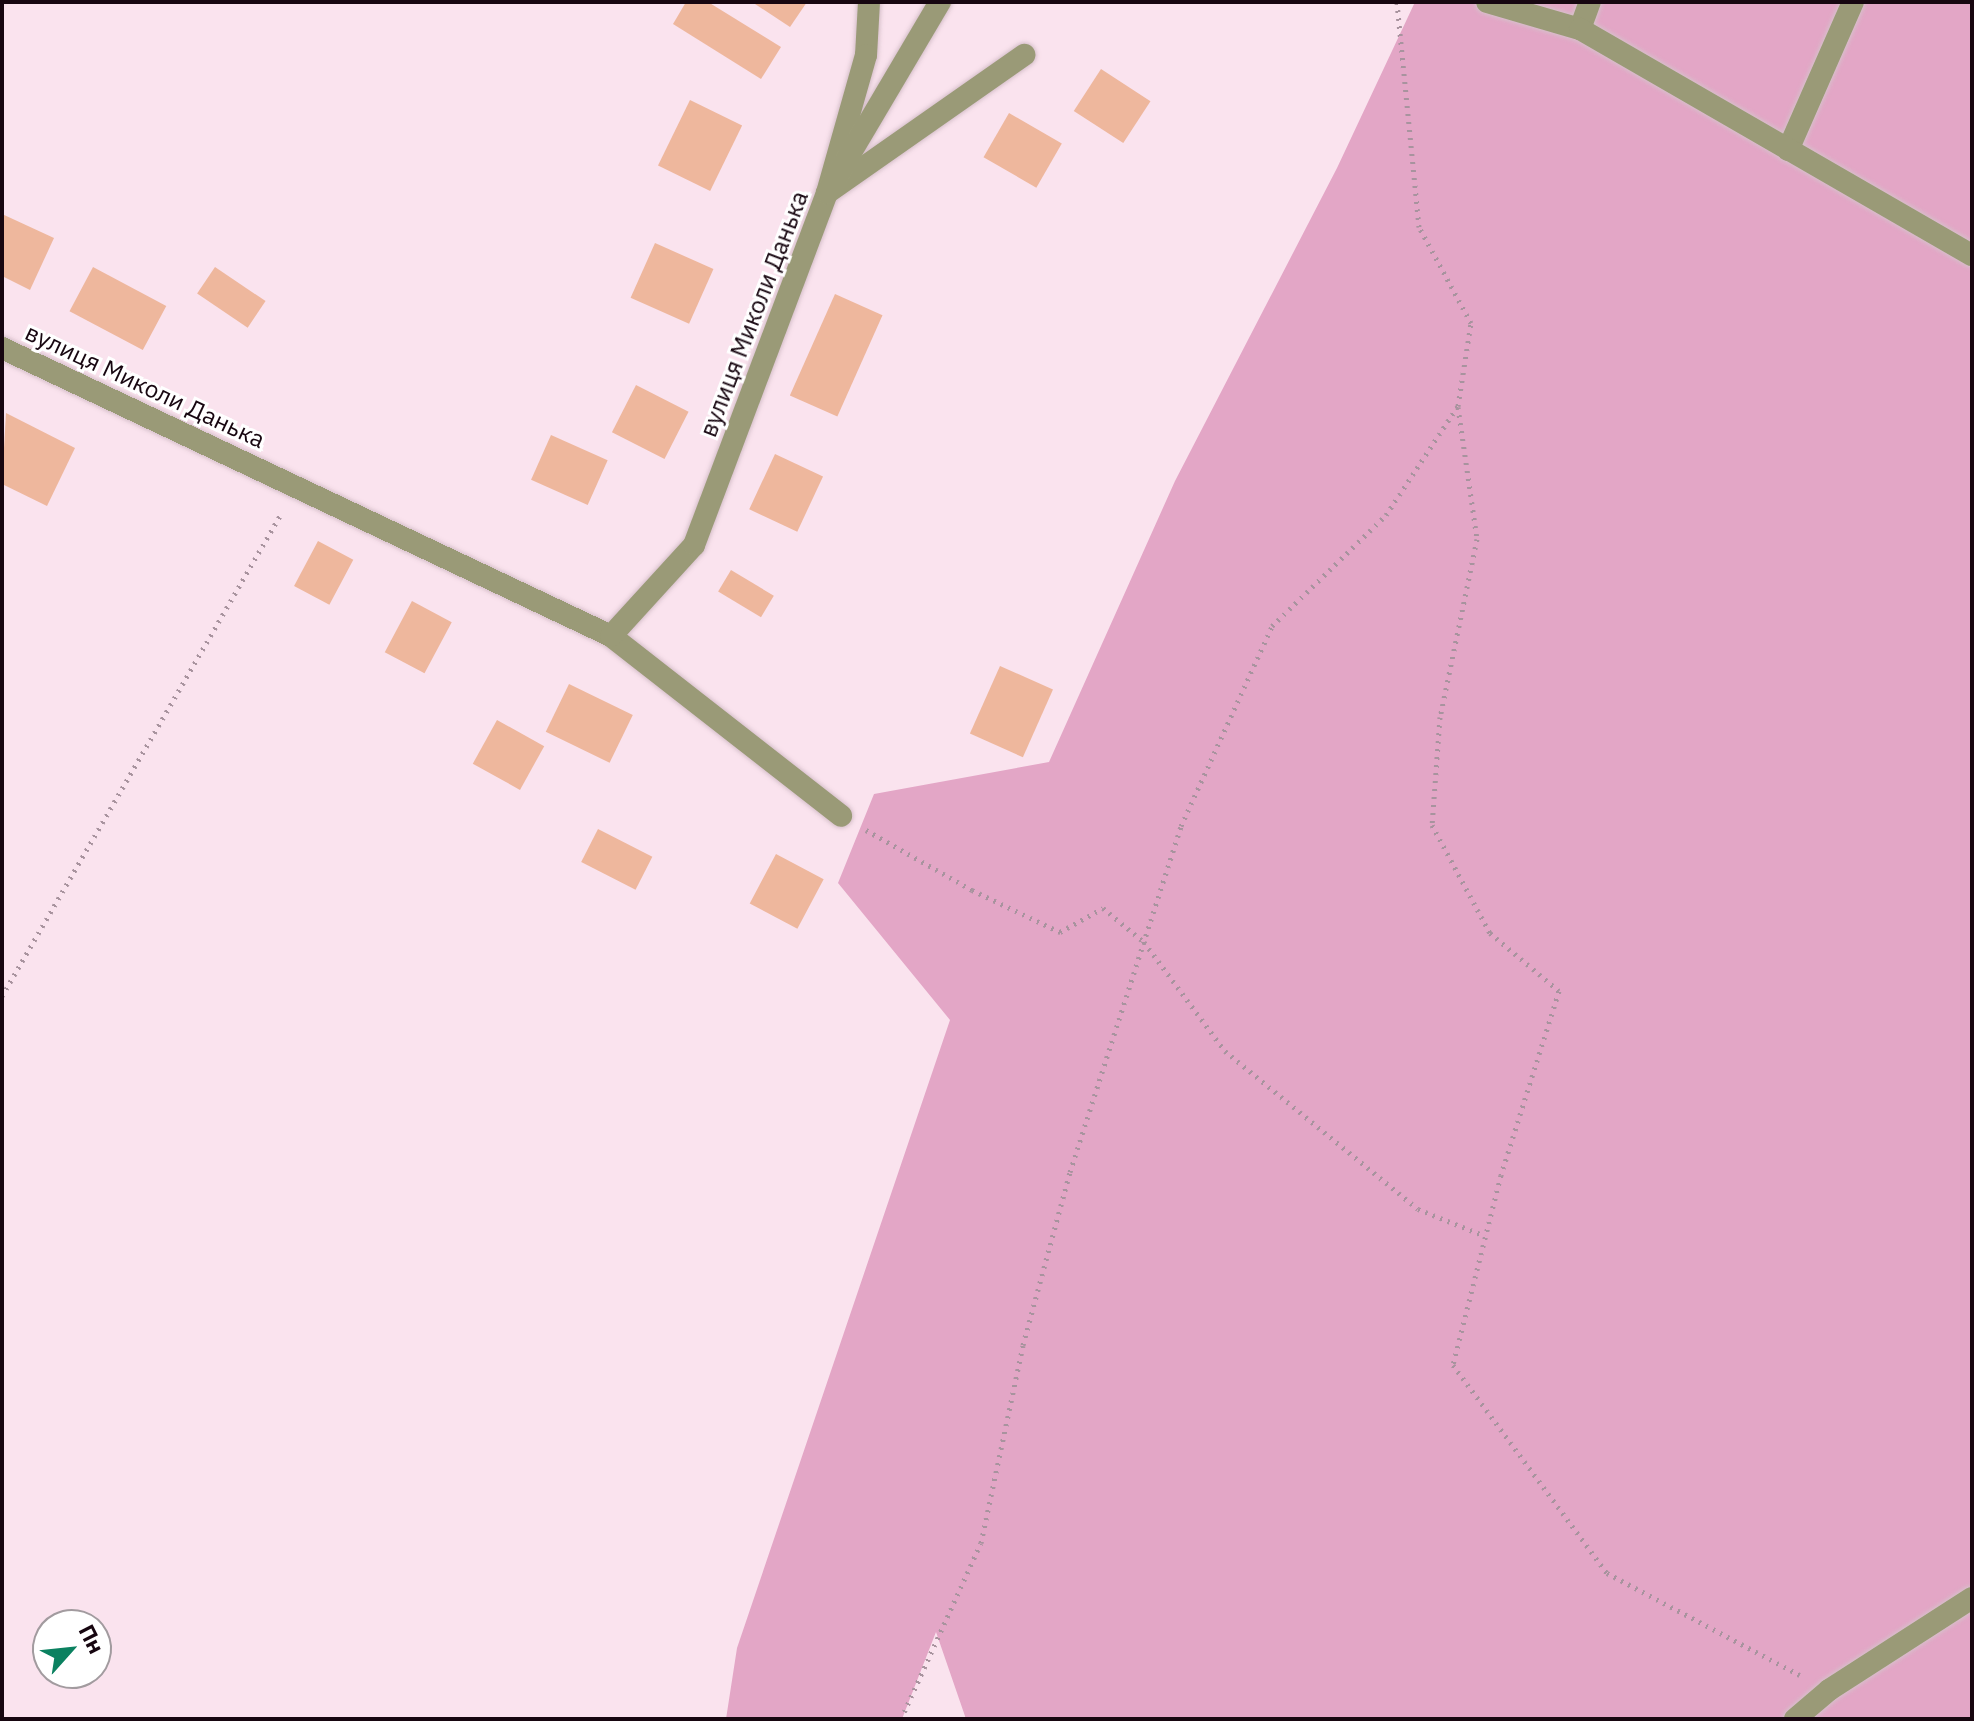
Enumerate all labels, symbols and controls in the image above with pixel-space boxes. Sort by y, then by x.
street label: вулиця Миколи Данька [694,187,814,441]
street label: вулиця Миколи Данька [21,318,269,454]
north arrow [32,1609,112,1689]
text: Пн [73,1619,112,1658]

